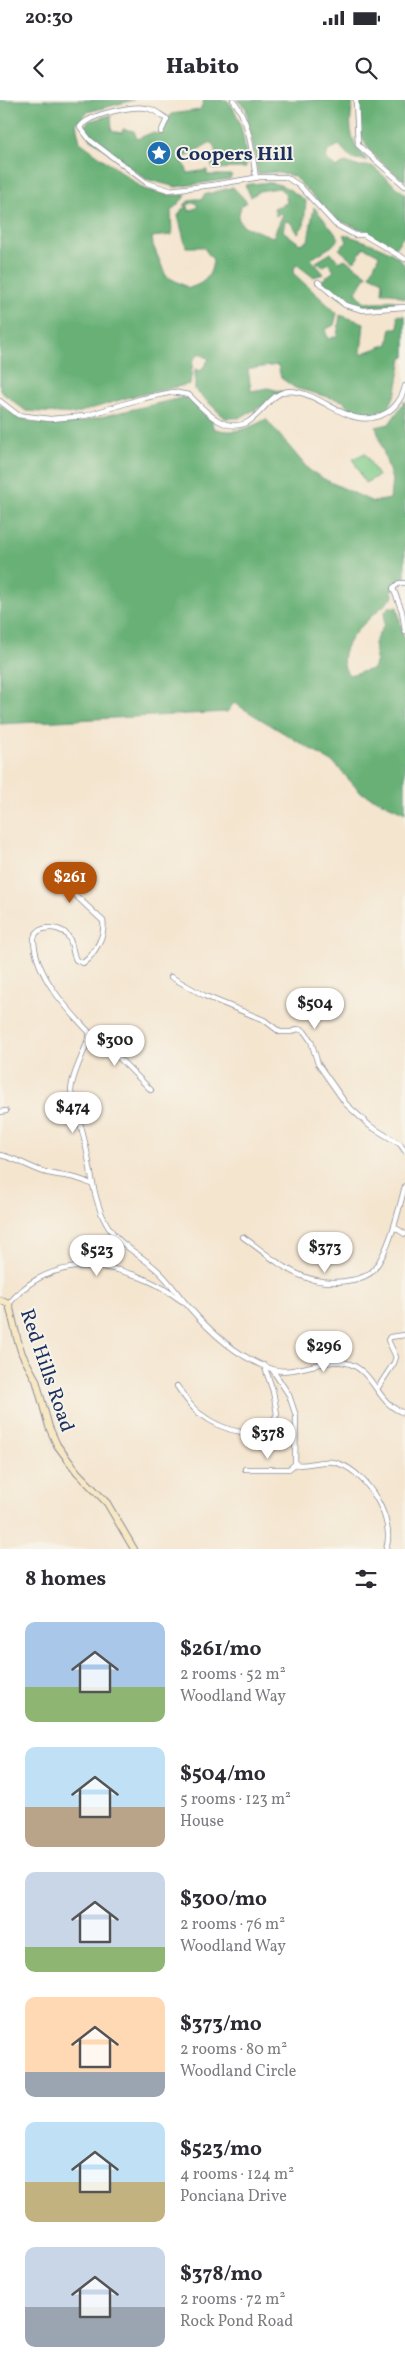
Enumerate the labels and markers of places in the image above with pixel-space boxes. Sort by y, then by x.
place icon: Coopers Hill [146,140,172,166]
place label: Coopers Hill [176,141,294,169]
pin: $261 [40,862,100,904]
pin: $504 [285,988,345,1030]
pin: $300 [85,1024,145,1067]
pin: $474 [43,1092,103,1134]
pin: $373 [295,1232,355,1274]
pin: $523 [67,1234,127,1277]
pin: $296 [294,1330,354,1373]
pin: $378 [238,1418,298,1460]

